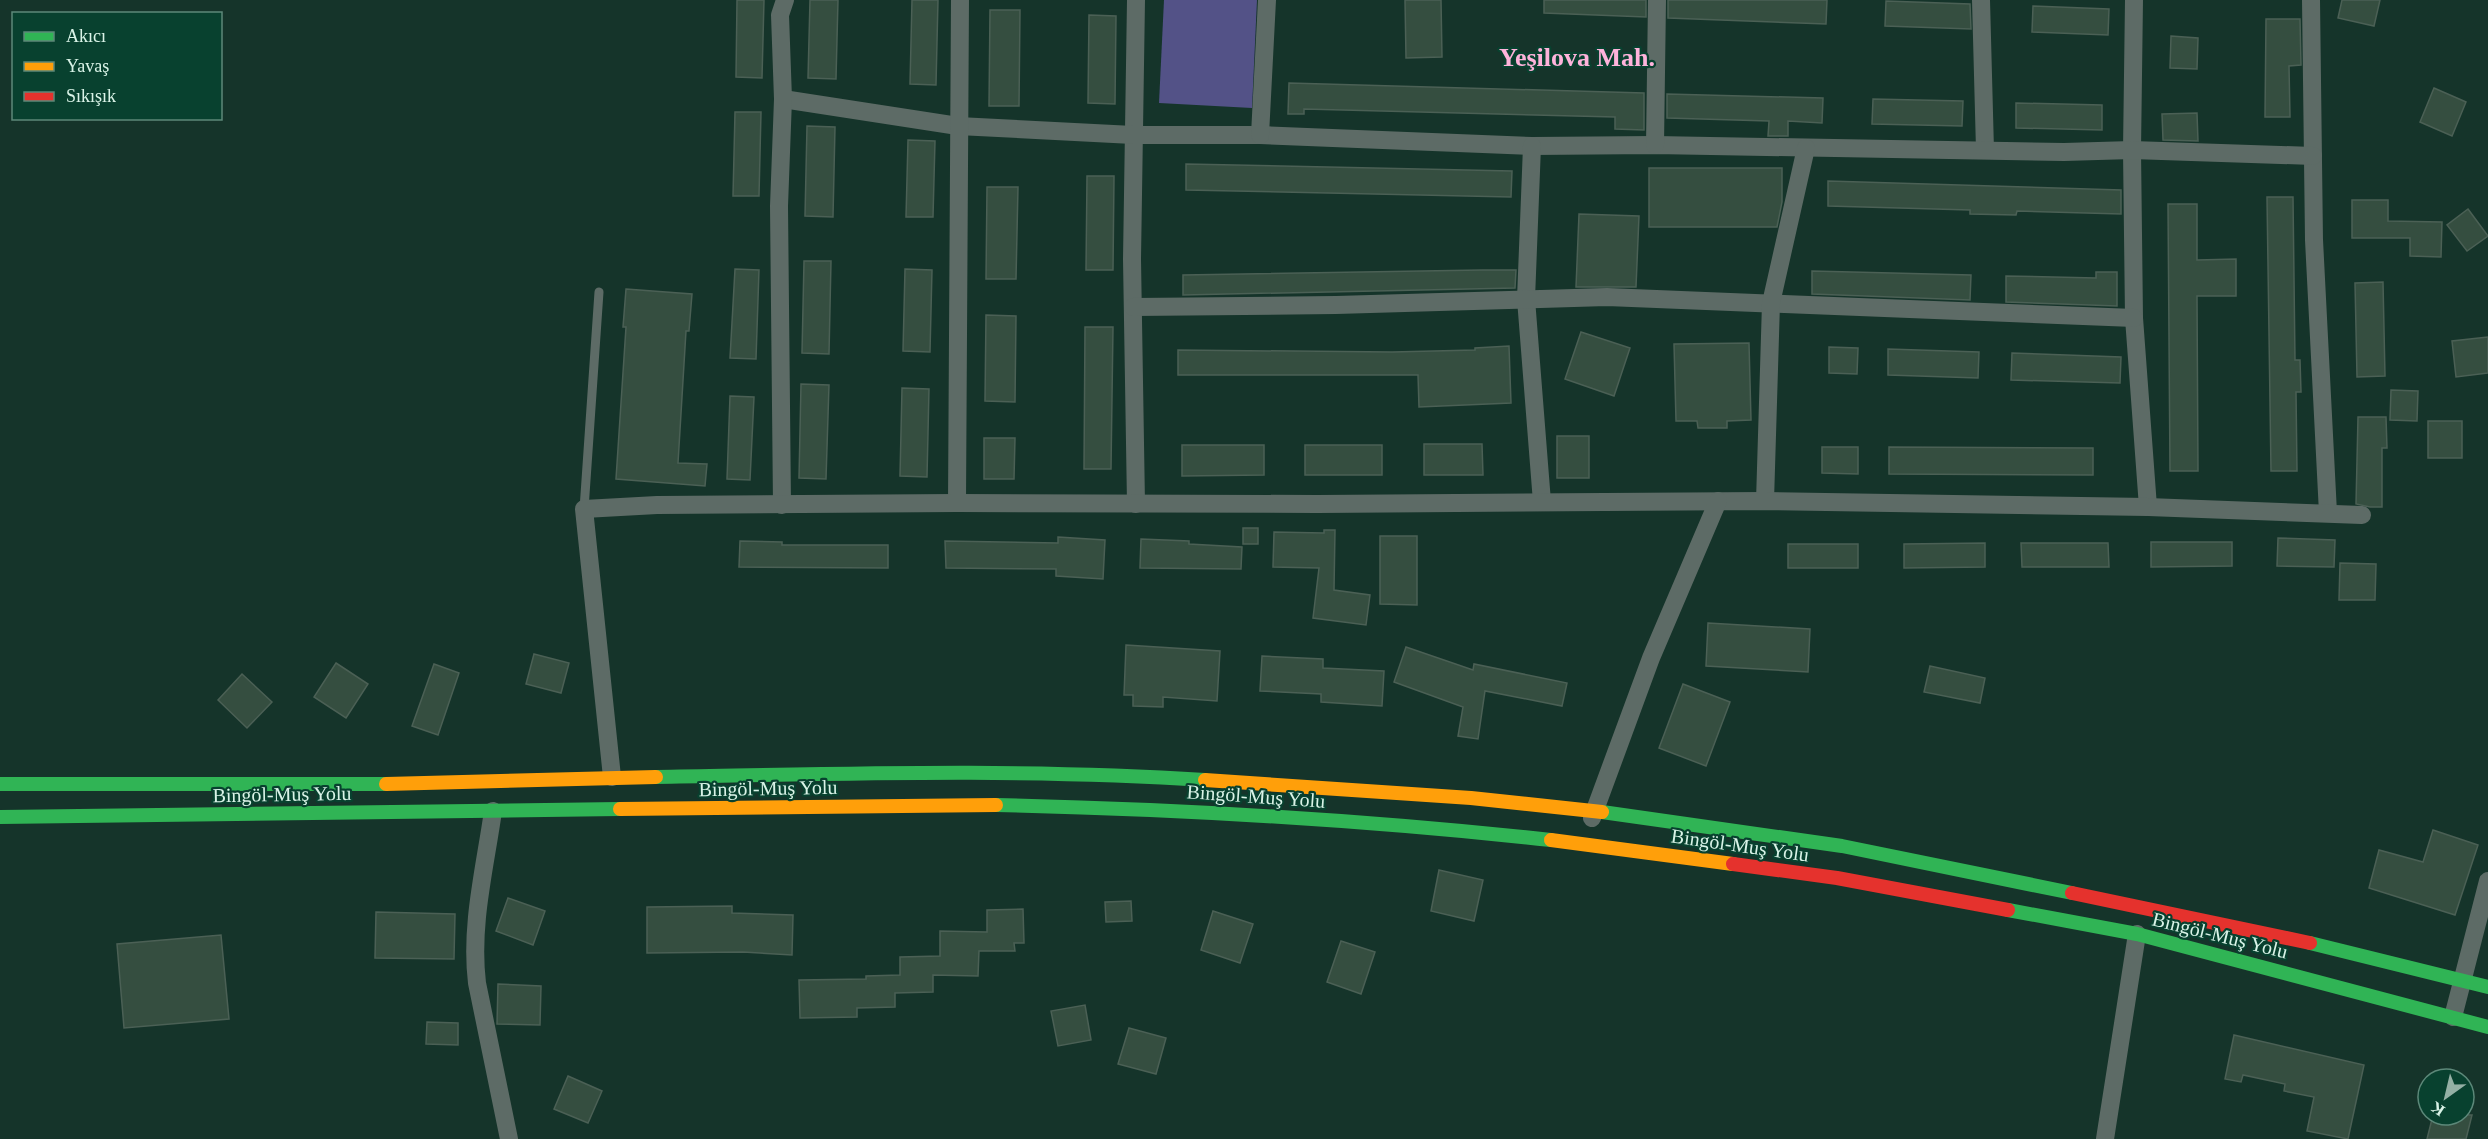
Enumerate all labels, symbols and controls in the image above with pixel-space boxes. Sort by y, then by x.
legend [12,12,222,120]
text: Akıcı [66,26,106,46]
district label: Yeşilova Mah. [1499,43,1655,72]
text: Yavaş [66,56,109,76]
text: Sıkışık [66,86,116,106]
street label: Bingöl-Muş Yolu [698,776,838,801]
street label: Bingöl-Muş Yolu [1186,780,1326,813]
street label: Bingöl-Muş Yolu [212,782,352,807]
street label: Bingöl-Muş Yolu [1670,824,1810,867]
street label: Bingöl-Muş Yolu [2150,908,2290,963]
north arrow [2416,1067,2476,1127]
text: K [2428,1098,2448,1120]

